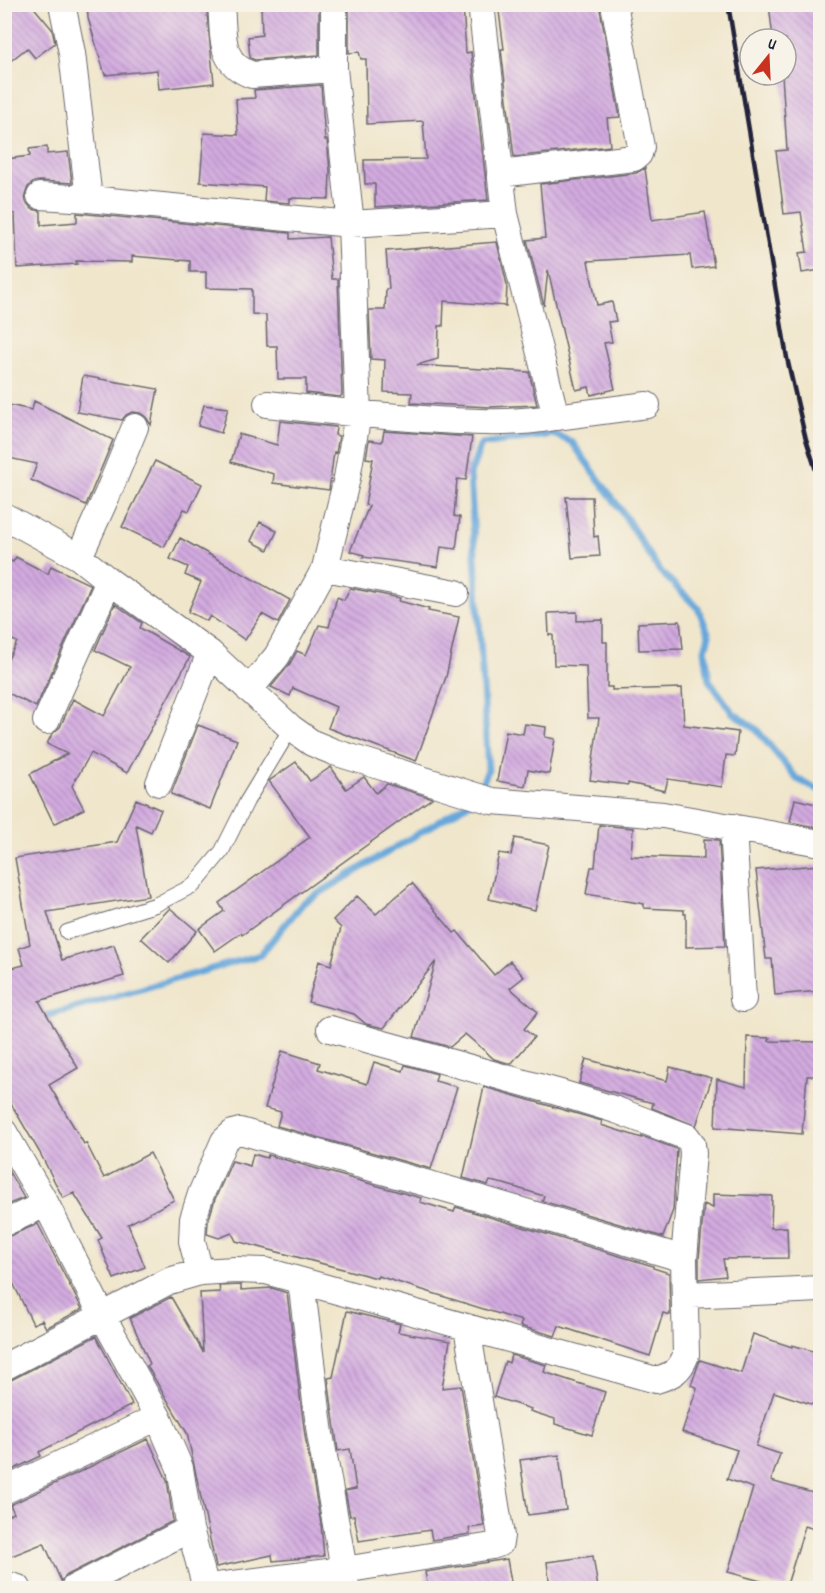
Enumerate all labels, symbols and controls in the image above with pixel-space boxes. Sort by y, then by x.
north arrow [738,27,798,87]
text: U [765,33,779,57]

